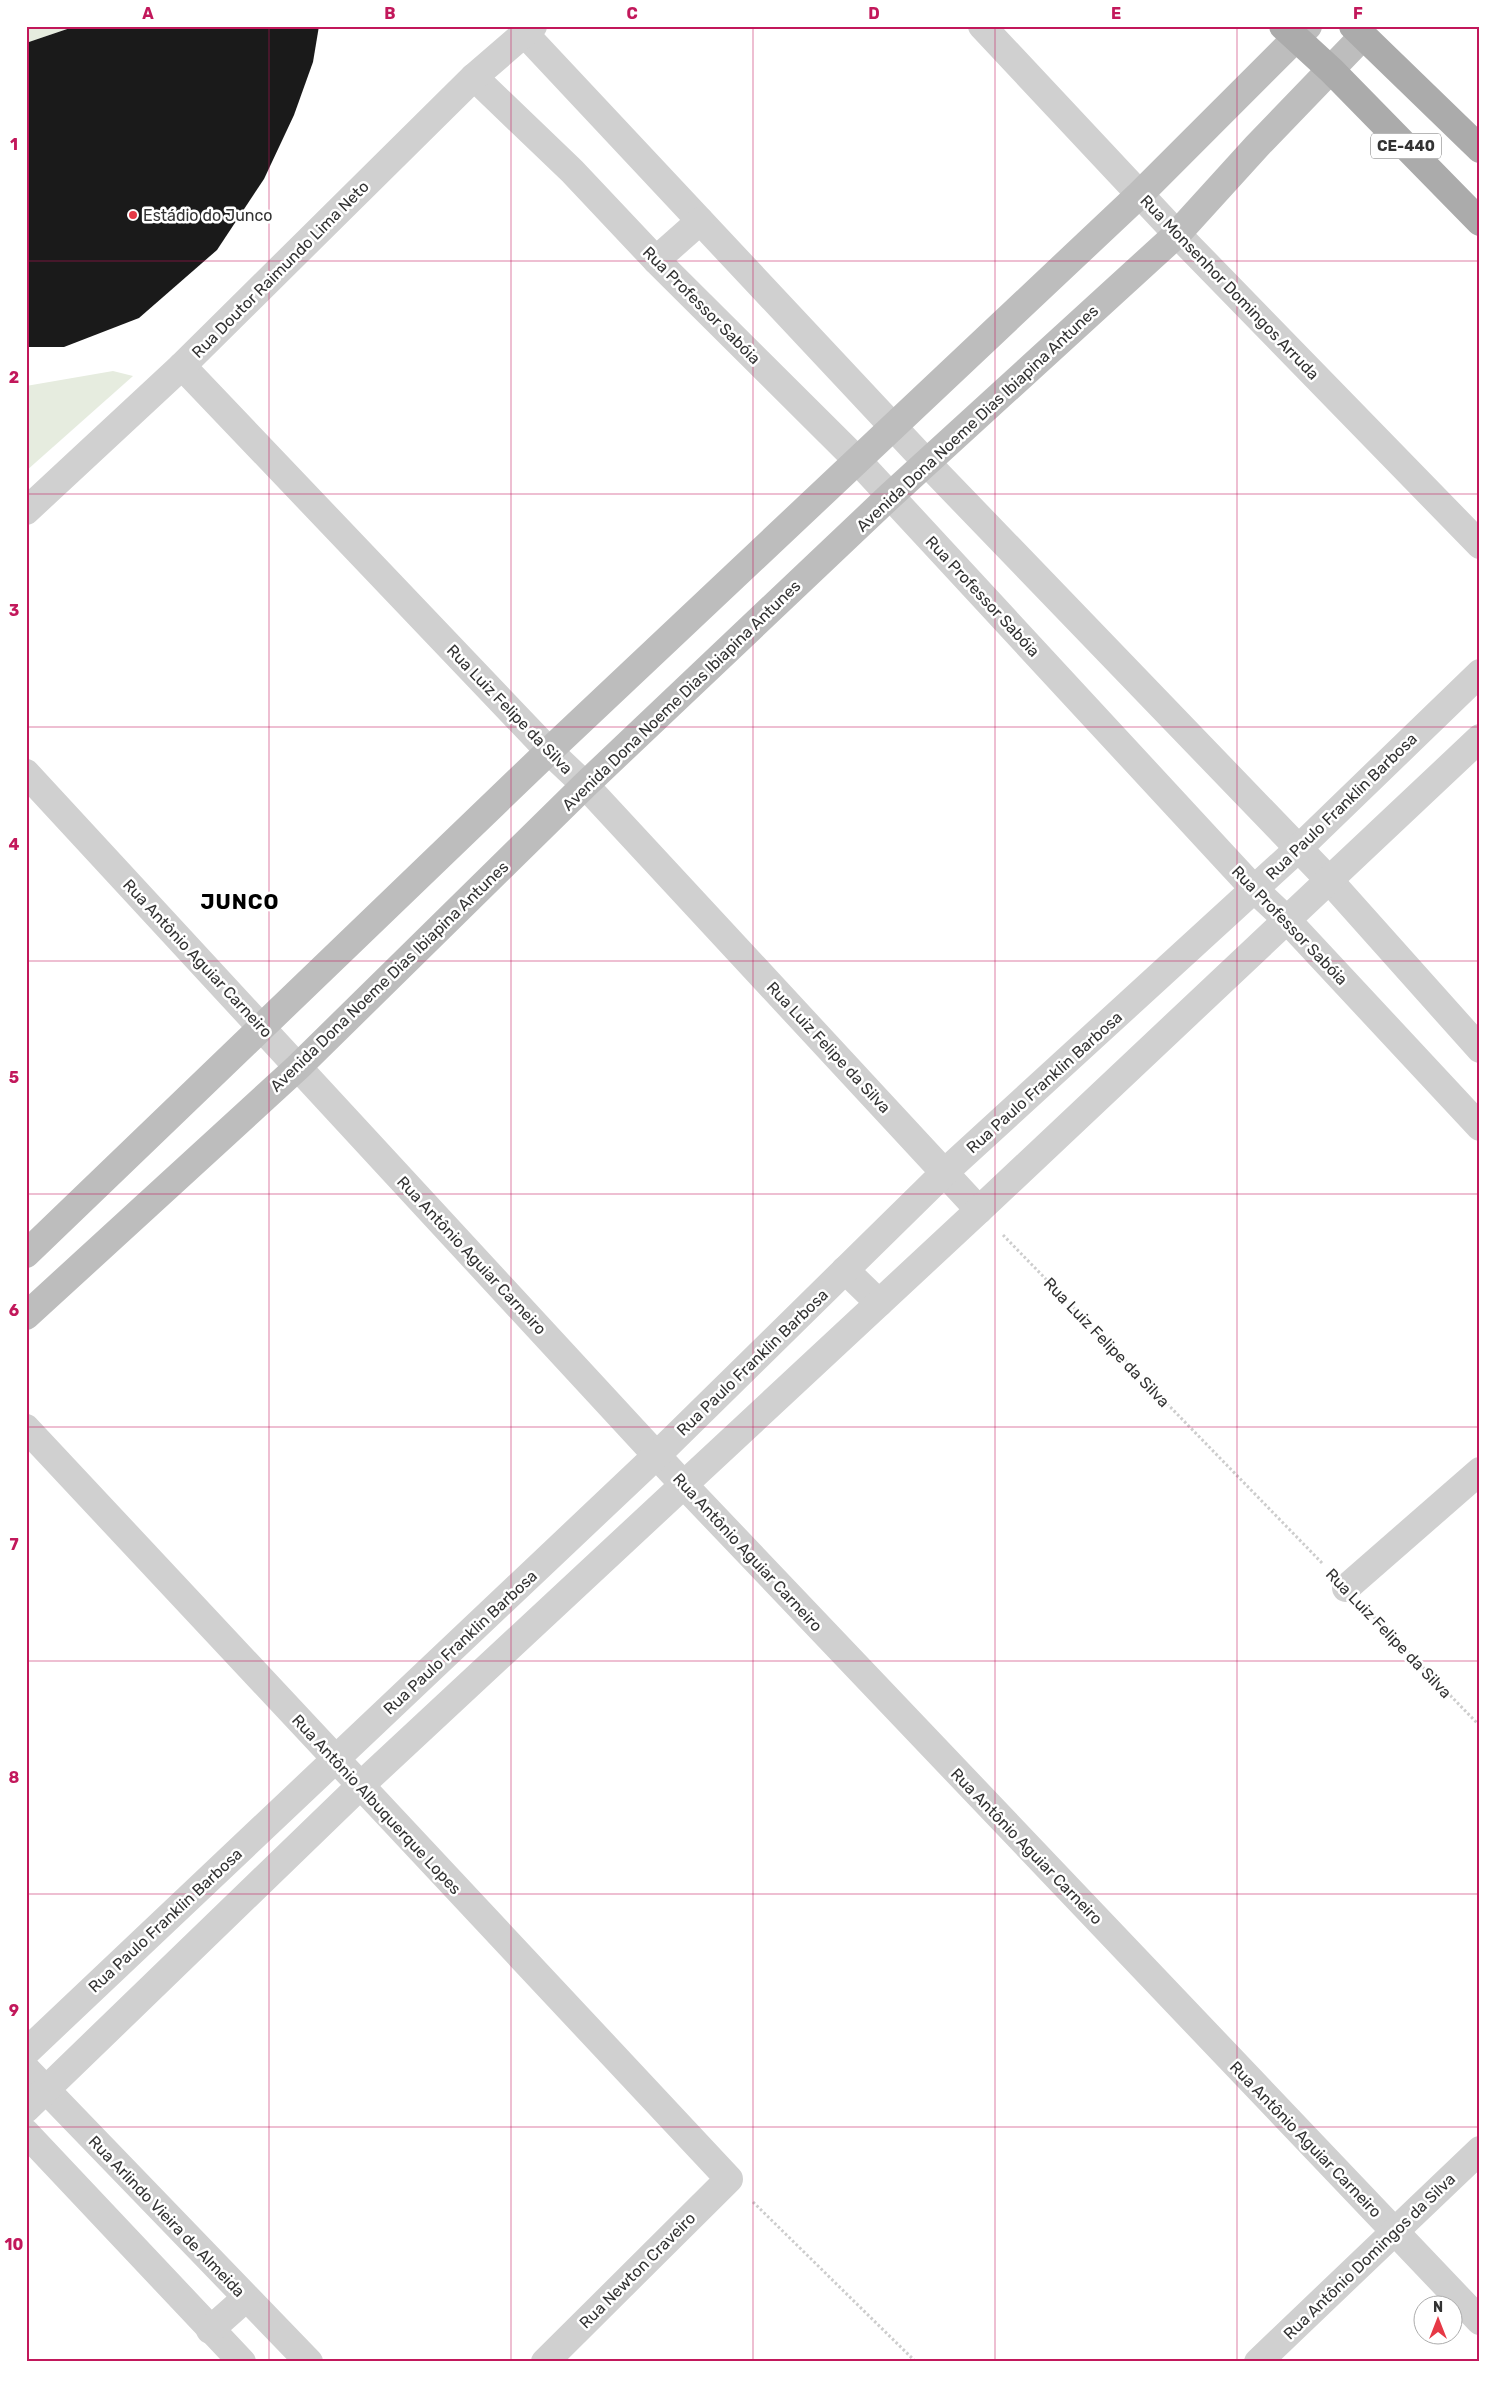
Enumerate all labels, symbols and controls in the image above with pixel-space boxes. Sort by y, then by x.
text: A [142,4,154,23]
text: B [384,4,396,23]
text: C [626,4,638,23]
text: D [868,4,880,23]
text: E [1111,4,1121,23]
text: F [1353,4,1363,23]
road number: CE-440 [1371,134,1441,158]
text: 1 [10,135,18,154]
street label: Rua Doutor Raimundo Lima Neto [188,177,373,362]
street label: Rua Monsenhor Domingos Arruda [1136,191,1323,384]
place label: Estádio do Junco [143,206,272,225]
marker: Estádio do Junco [127,209,139,221]
street label: Rua Professor Sabóia [639,243,764,368]
street label: Avenida Dona Noeme Dias Ibiapina Antunes [853,301,1102,536]
text: 2 [9,368,19,387]
street label: Rua Professor Sabóia [922,532,1044,661]
street label: Avenida Dona Noeme Dias Ibiapina Antunes [558,576,804,815]
text: 3 [9,601,19,620]
street label: Rua Luiz Felipe da Silva [443,641,577,778]
street label: Rua Paulo Franklin Barbosa [1262,729,1421,884]
text: 4 [9,835,20,854]
street label: Avenida Dona Noeme Dias Ibiapina Antunes [266,857,512,1096]
street label: Rua Professor Sabóia [1228,862,1352,989]
street label: Rua Antônio Aguiar Carneiro [119,875,276,1042]
district label: JUNCO [200,889,280,914]
street label: Rua Luiz Felipe da Silva [763,978,895,1117]
street label: Rua Paulo Franklin Barbosa [963,1007,1126,1157]
text: 5 [9,1068,19,1087]
street label: Rua Antônio Aguiar Carneiro [393,1172,550,1339]
street label: Rua Luiz Felipe da Silva [1040,1274,1174,1411]
street label: Rua Paulo Franklin Barbosa [673,1285,832,1440]
text: 6 [9,1301,19,1320]
street label: Rua Antônio Aguiar Carneiro [669,1469,826,1636]
text: 7 [9,1535,19,1554]
street label: Rua Luiz Felipe da Silva [1322,1565,1456,1702]
street label: Rua Paulo Franklin Barbosa [380,1566,541,1719]
street label: Rua Antônio Albuquerque Lopes [288,1710,465,1898]
street label: Rua Antônio Aguiar Carneiro [947,1764,1106,1928]
text: 8 [9,1768,20,1787]
street label: Rua Paulo Franklin Barbosa [85,1844,246,1997]
text: 9 [9,2001,19,2020]
street label: Rua Antônio Aguiar Carneiro [1226,2057,1385,2221]
street label: Rua Arlindo Vieira de Almeida [85,2132,249,2301]
street label: Rua Antônio Domingos da Silva [1280,2169,1459,2343]
street label: Rua Newton Craveiro [575,2208,699,2332]
text: 10 [5,2235,24,2254]
north arrow [1414,2296,1464,2346]
text: N [1433,2299,1443,2316]

